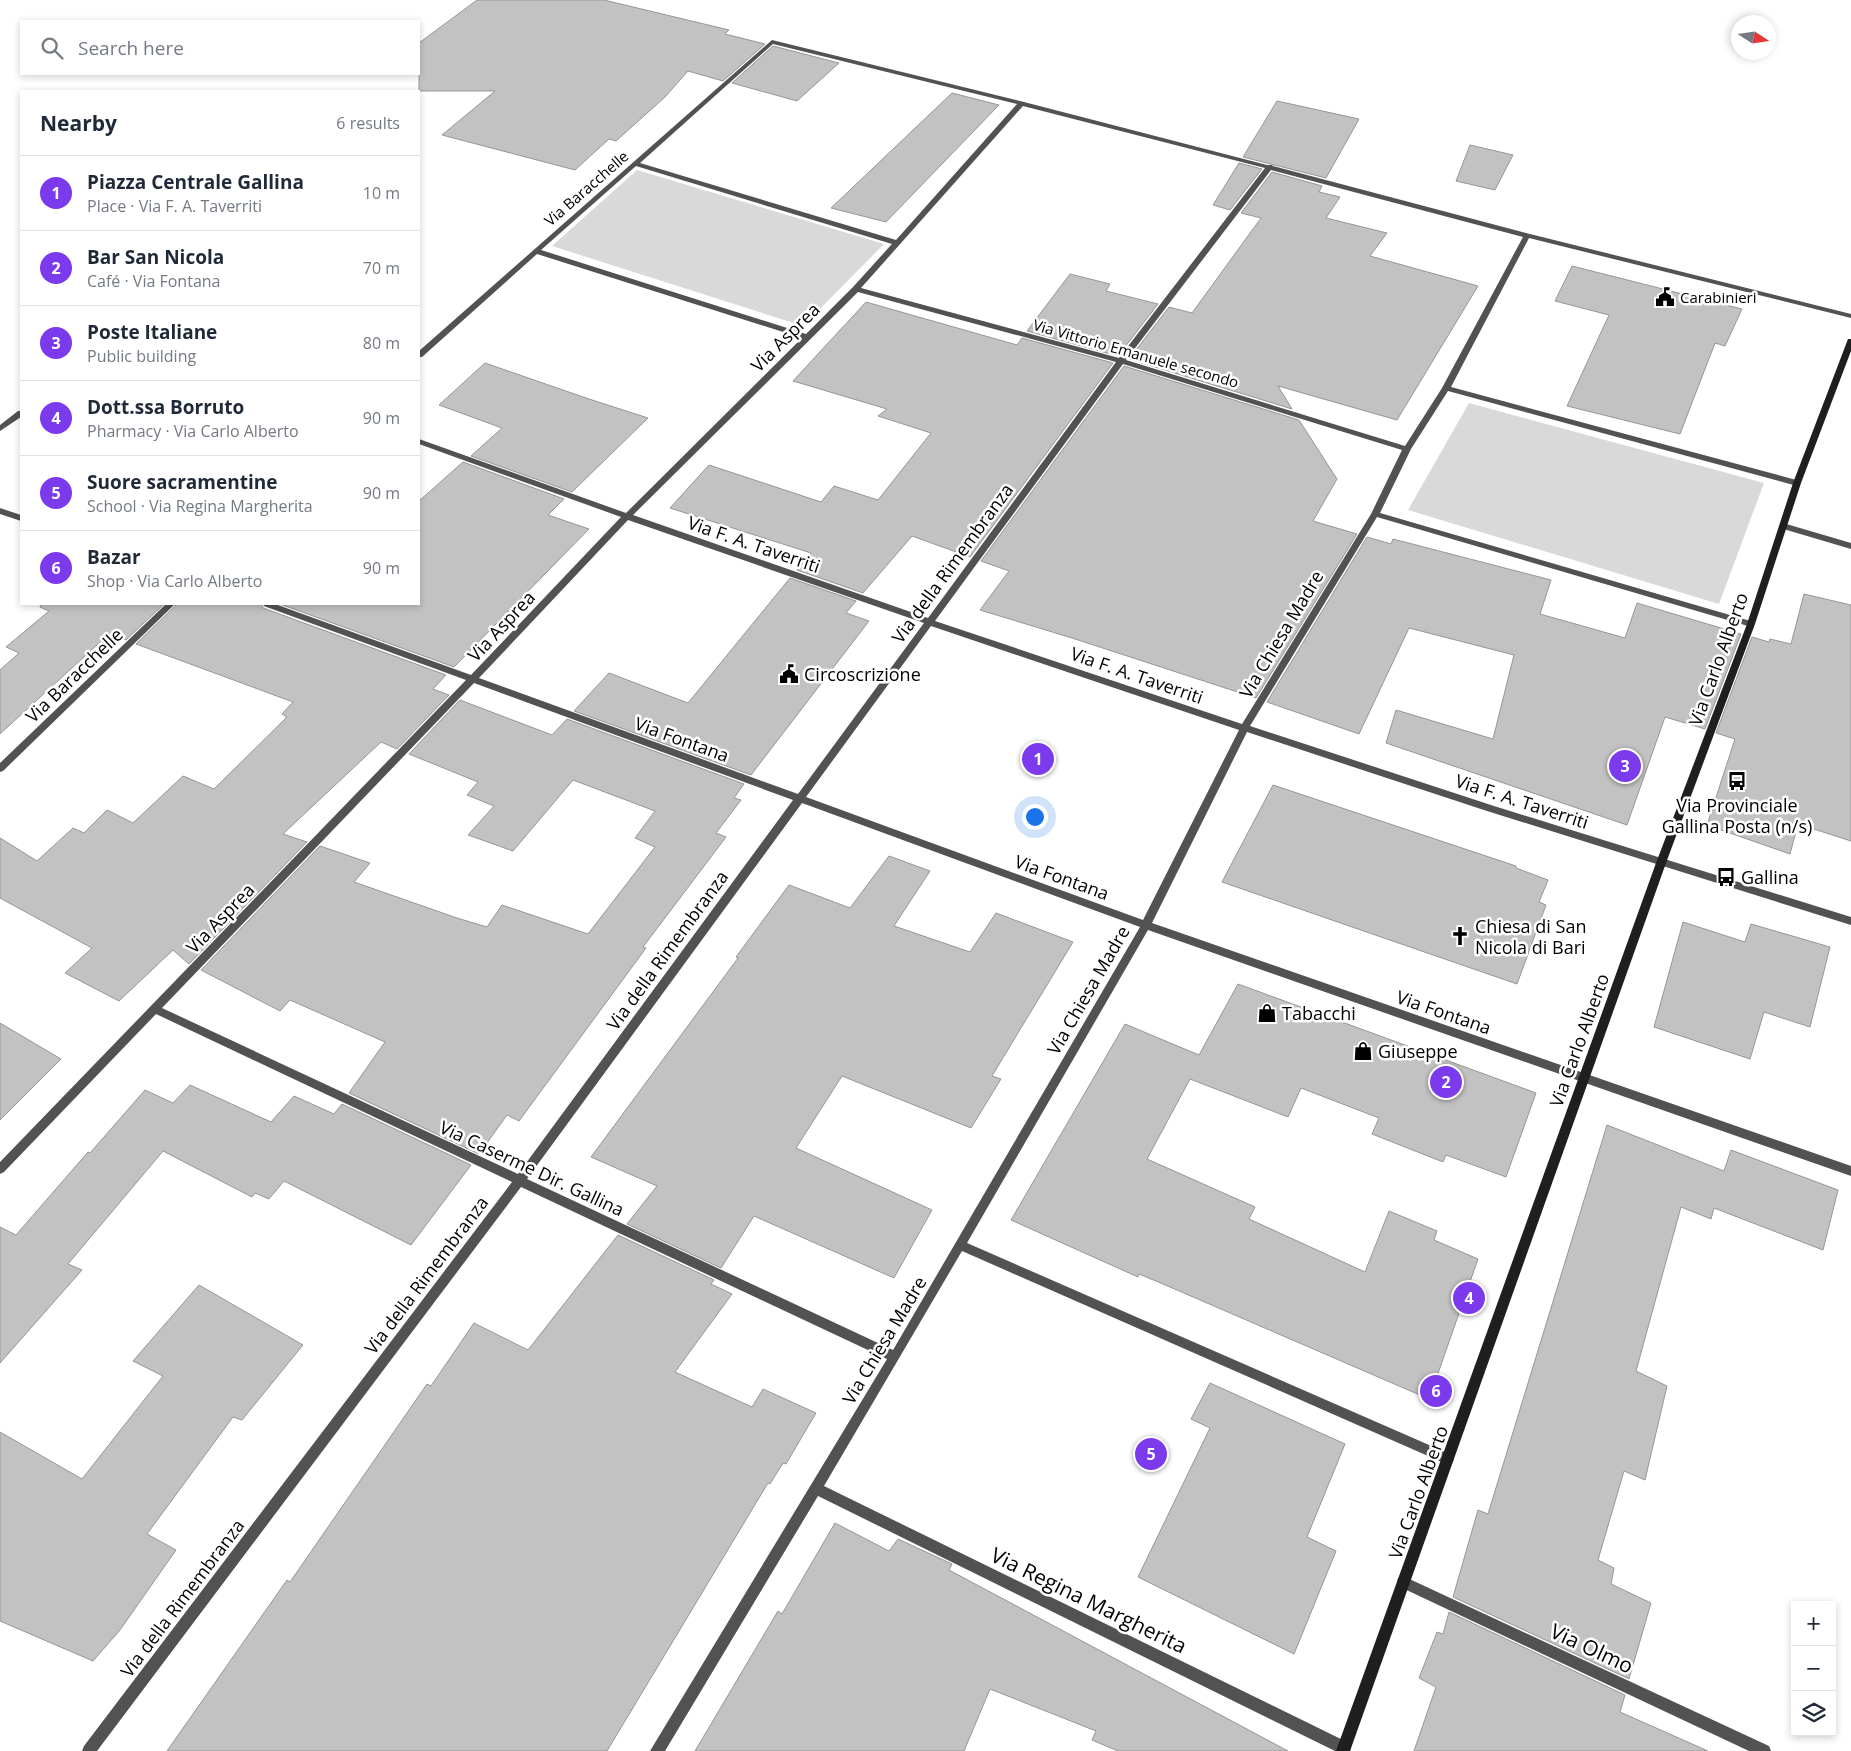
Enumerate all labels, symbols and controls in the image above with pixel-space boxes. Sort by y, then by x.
north arrow [1731,15,1776,60]
search box [20,20,420,75]
icon: search [38,34,66,62]
text: Search here [78,35,184,61]
text: Nearby [40,109,117,137]
text: 6 results [336,112,400,134]
street label: Via Baracchelle [540,146,632,230]
text: Piazza Centrale Gallina [87,169,304,195]
text: 1 [51,182,61,204]
text: 10 m [363,182,400,204]
text: Place · Via F. A. Taverriti [87,195,262,217]
text: Bar San Nicola [87,244,224,270]
text: 2 [51,257,61,279]
text: 70 m [363,257,400,279]
text: Café · Via Fontana [87,270,220,292]
public building icon: Carabinieri [1654,286,1676,308]
place label: Carabinieri [1680,287,1757,307]
street label: Via Asprea [745,297,825,377]
street label: Via Vittorio Emanuele secondo [1031,314,1241,392]
text: Poste Italiane [87,319,217,345]
text: 3 [51,332,61,354]
text: 80 m [363,332,400,354]
text: Public building [87,345,196,367]
text: Dott.ssa Borruto [87,394,244,420]
text: 4 [51,407,61,429]
text: 90 m [363,407,400,429]
text: Pharmacy · Via Carlo Alberto [87,420,299,442]
text: Suore sacramentine [87,469,277,495]
street label: Via della Rimembranza [886,478,1018,648]
text: 5 [51,482,61,504]
text: 90 m [363,482,400,504]
text: School · Via Regina Margherita [87,495,313,517]
street label: Via F. A. Taverriti [685,510,823,578]
text: Bazar [87,544,141,570]
text: 6 [51,557,61,579]
text: 90 m [363,557,400,579]
street label: Via Chiesa Madre [1233,566,1329,702]
text: Shop · Via Carlo Alberto [87,570,262,592]
street label: Via Asprea [462,585,540,667]
street label: Via Carlo Alberto [1683,589,1753,729]
street label: Via Baracchelle [20,622,128,728]
street label: Via F. A. Taverriti [1068,641,1206,709]
place label: Circoscrizione [804,662,921,686]
public building icon: Circoscrizione [778,663,800,685]
street label: Via Fontana [632,711,732,767]
pin: 1 [1022,740,1054,778]
pin: 3 [1609,747,1641,785]
street label: Via F. A. Taverriti [1452,768,1592,834]
bus stop icon: Via Provinciale Gallina Posta (n/s) [1726,770,1748,792]
place label: Via Provinciale Gallina Posta (n/s) [1662,793,1812,838]
your location [1022,804,1048,830]
street label: Via Fontana [1012,849,1112,905]
street label: Via della Rimembranza [601,865,733,1035]
place label: Gallina [1741,865,1799,889]
bus stop icon: Gallina [1715,866,1737,888]
street label: Via Asprea [181,878,259,958]
place label: Chiesa di San Nicola di Bari [1475,914,1586,959]
street label: Via Chiesa Madre [1041,921,1135,1059]
church icon: Chiesa di San Nicola di Bari [1449,925,1471,947]
street label: Via Carlo Alberto [1544,970,1614,1110]
street label: Via Fontana [1393,985,1495,1039]
place label: Tabacchi [1282,1001,1356,1025]
shop icon: Tabacchi [1256,1002,1278,1024]
place label: Giuseppe [1378,1039,1458,1063]
shop icon: Giuseppe [1352,1040,1374,1062]
pin: 2 [1430,1063,1462,1101]
street label: Via Caserme Dir. Gallina [436,1115,628,1221]
street label: Via della Rimembranza [359,1191,493,1359]
street label: Via Chiesa Madre [836,1272,932,1408]
pin: 4 [1453,1279,1485,1317]
pin: 6 [1420,1372,1452,1410]
street label: Via Carlo Alberto [1383,1422,1453,1562]
pin: 5 [1135,1435,1167,1473]
street label: Via della Rimembranza [115,1514,249,1682]
street label: Via Regina Margherita [986,1540,1192,1660]
map controls [1791,1601,1836,1736]
button: + [1791,1601,1836,1646]
street label: Via Olmo [1546,1617,1638,1679]
button: − [1791,1646,1836,1691]
button: layers [1791,1691,1836,1736]

